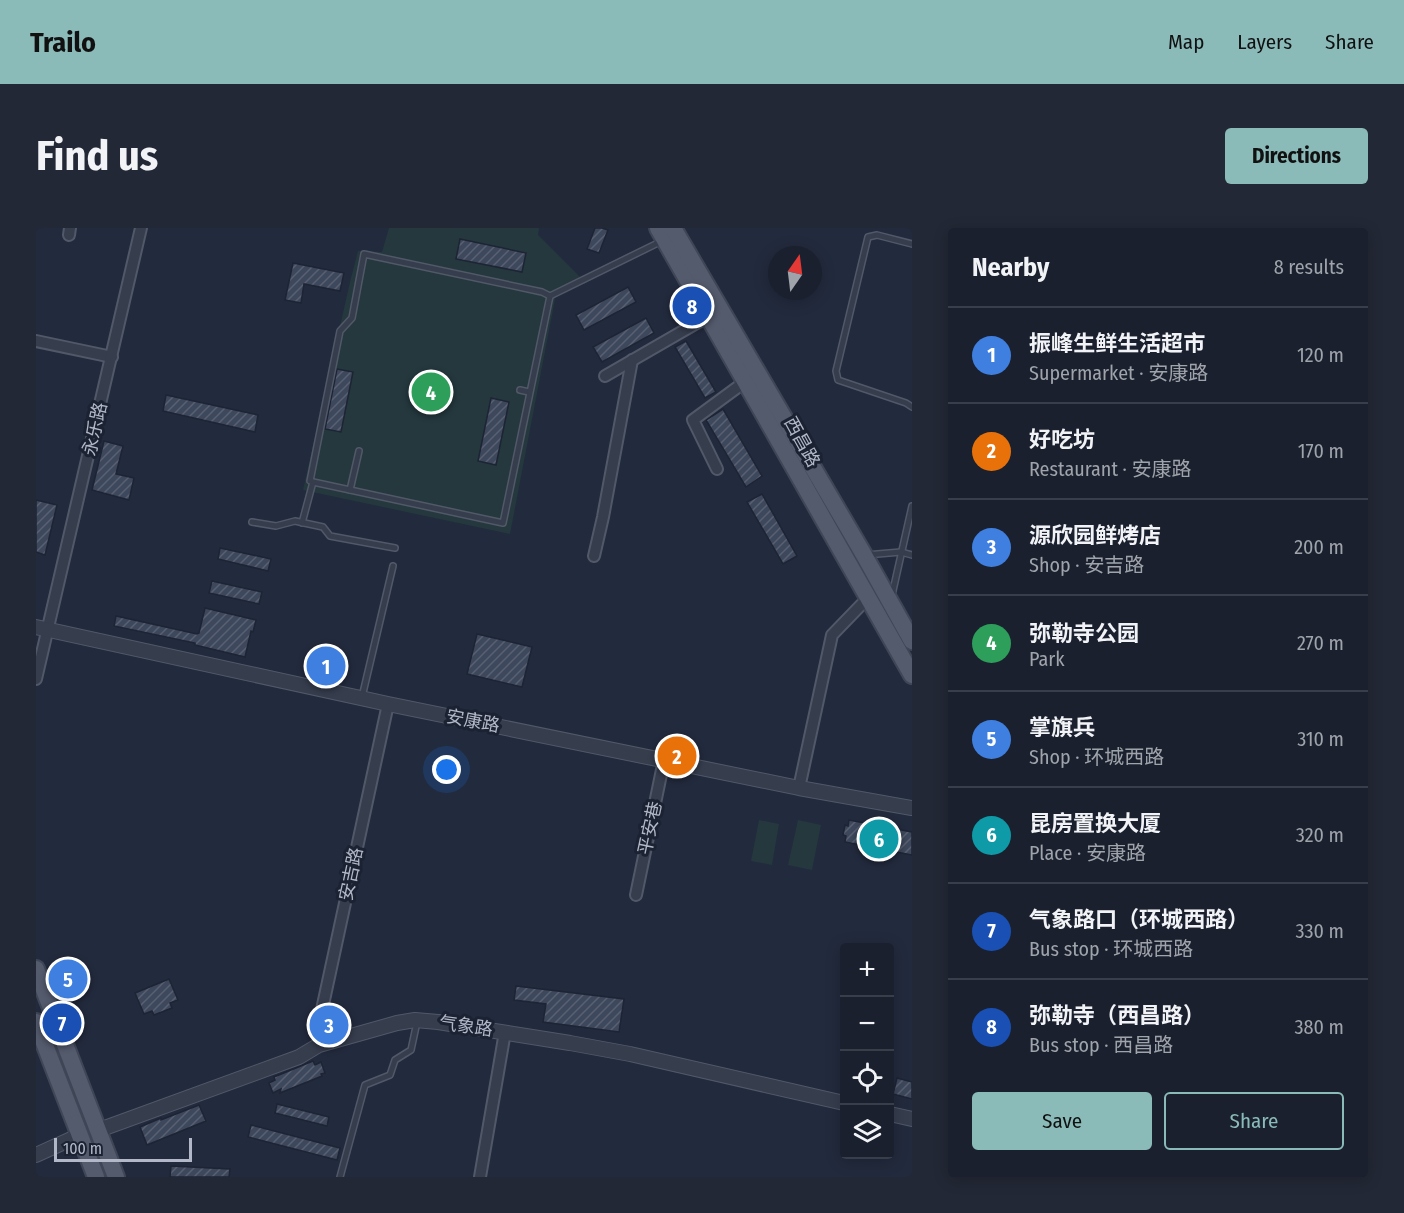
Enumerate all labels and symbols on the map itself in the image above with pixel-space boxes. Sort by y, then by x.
north arrow [768,246,822,300]
pin: 8 [672,284,712,328]
pin: 4 [412,370,450,414]
street label: 永乐路 [78,400,112,458]
street label: 西昌路 [779,413,825,471]
pin: 1 [306,644,346,688]
street label: 安康路 [444,705,502,737]
pin: 2 [658,734,696,778]
your location [432,755,461,784]
street label: 平安巷 [634,799,666,857]
pin: 6 [860,816,898,862]
street label: 安吉路 [335,845,367,903]
pin: 5 [48,956,87,1002]
pin: 7 [42,1000,82,1046]
pin: 3 [310,1002,348,1048]
street label: 气象路 [438,1011,494,1041]
scale bar [54,1135,192,1162]

